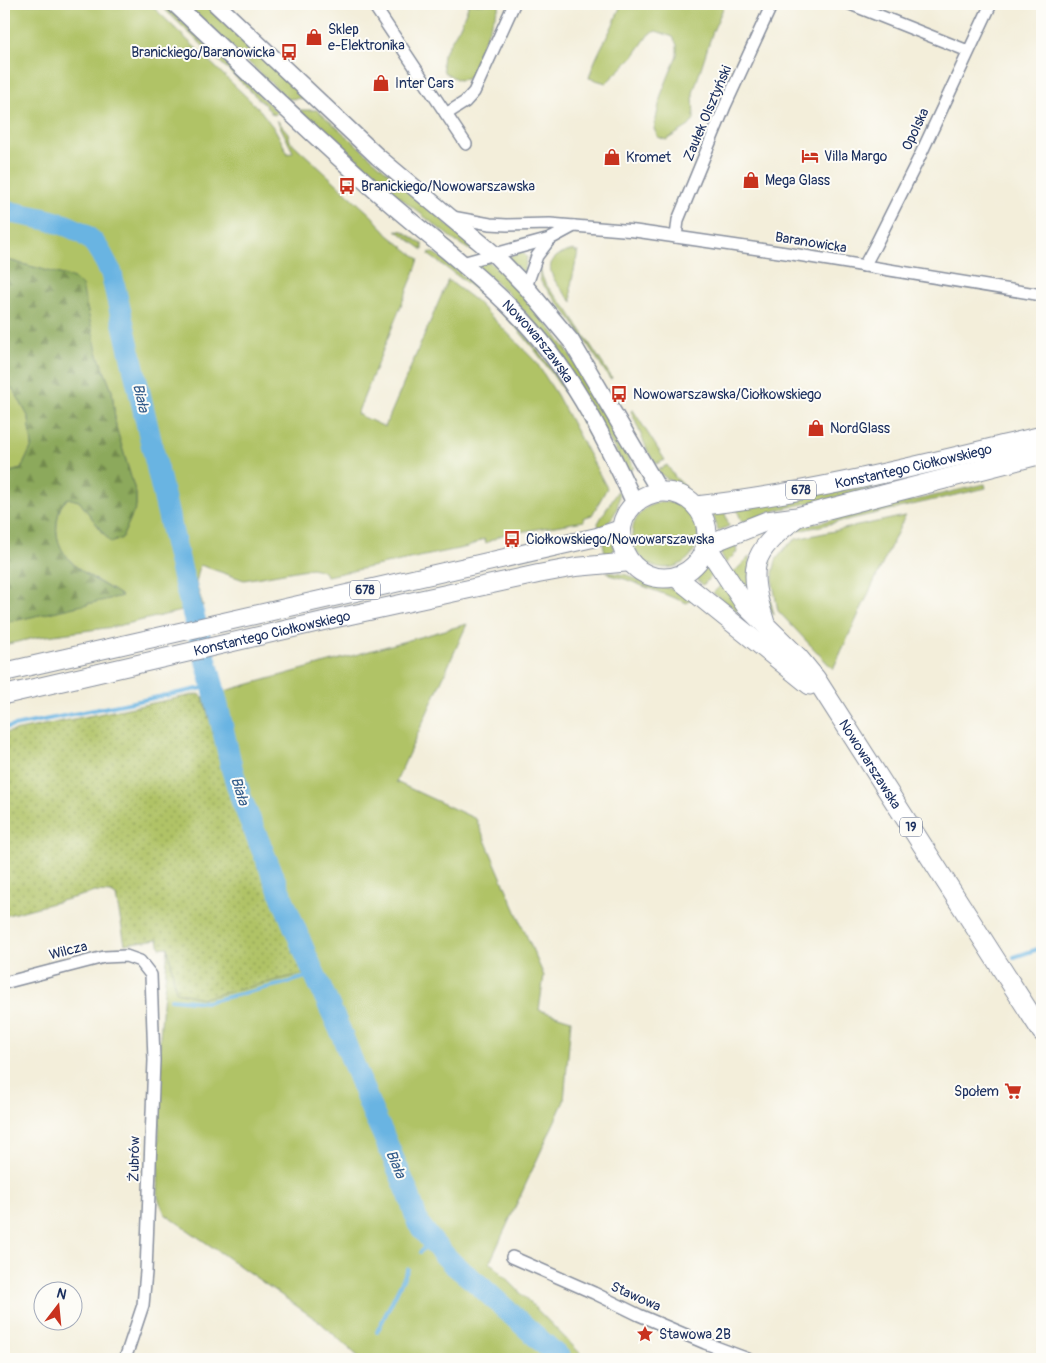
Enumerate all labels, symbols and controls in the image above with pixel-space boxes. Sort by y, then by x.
place label: Sklep e-Elektronika [328,21,405,54]
shop icon: Sklep e-Elektronika [304,27,324,47]
bus stop icon: Branickiego/Baranowicka [279,42,299,62]
place label: Branickiego/Baranowicka [131,44,275,61]
street label: Zaułek Olsztyński [680,62,735,164]
shop icon: Inter Cars [371,73,391,93]
place label: Inter Cars [395,75,454,92]
street label: Opolska [898,105,933,153]
hotel icon: Villa Margo [800,146,820,166]
shop icon: Kromet [602,147,622,167]
place label: Villa Margo [824,148,888,165]
place label: Kromet [626,149,672,166]
shop icon: Mega Glass [741,170,761,190]
place label: Mega Glass [765,172,831,189]
bus stop icon: Branickiego/Nowowarszawska [337,176,357,196]
place label: Branickiego/Nowowarszawska [361,178,535,195]
street label: Baranowicka [774,228,848,257]
street label: Nowowarszawska [499,296,577,386]
water label: Biała [128,382,153,415]
bus stop icon: Nowowarszawska/Ciołkowskiego [609,384,629,404]
place label: Nowowarszawska/Ciołkowskiego [633,386,822,403]
shop icon: NordGlass [806,418,826,438]
place label: NordGlass [830,420,891,437]
street label: Konstantego Ciołkowskiego [833,440,994,492]
road number: 678 [786,480,816,500]
bus stop icon: Ciołkowskiego/Nowowarszawska [502,529,522,549]
place label: Ciołkowskiego/Nowowarszawska [526,531,715,548]
road number: 678 [350,580,380,600]
street label: Konstantego Ciołkowskiego [192,607,352,660]
street label: Nowowarszawska [835,716,905,812]
water label: Biała [226,775,253,809]
road number: 19 [900,818,922,836]
street label: Wilcza [47,938,89,963]
supermarket icon: Społem [1003,1081,1023,1101]
place label: Społem [954,1083,999,1100]
street label: Żubrów [126,1135,143,1182]
water label: Biała [381,1147,410,1182]
street label: Stawowa [608,1278,664,1315]
north arrow [32,1280,82,1330]
text: N [55,1285,68,1303]
place icon: Stawowa 2B [635,1324,655,1344]
place label: Stawowa 2B [659,1326,731,1343]

